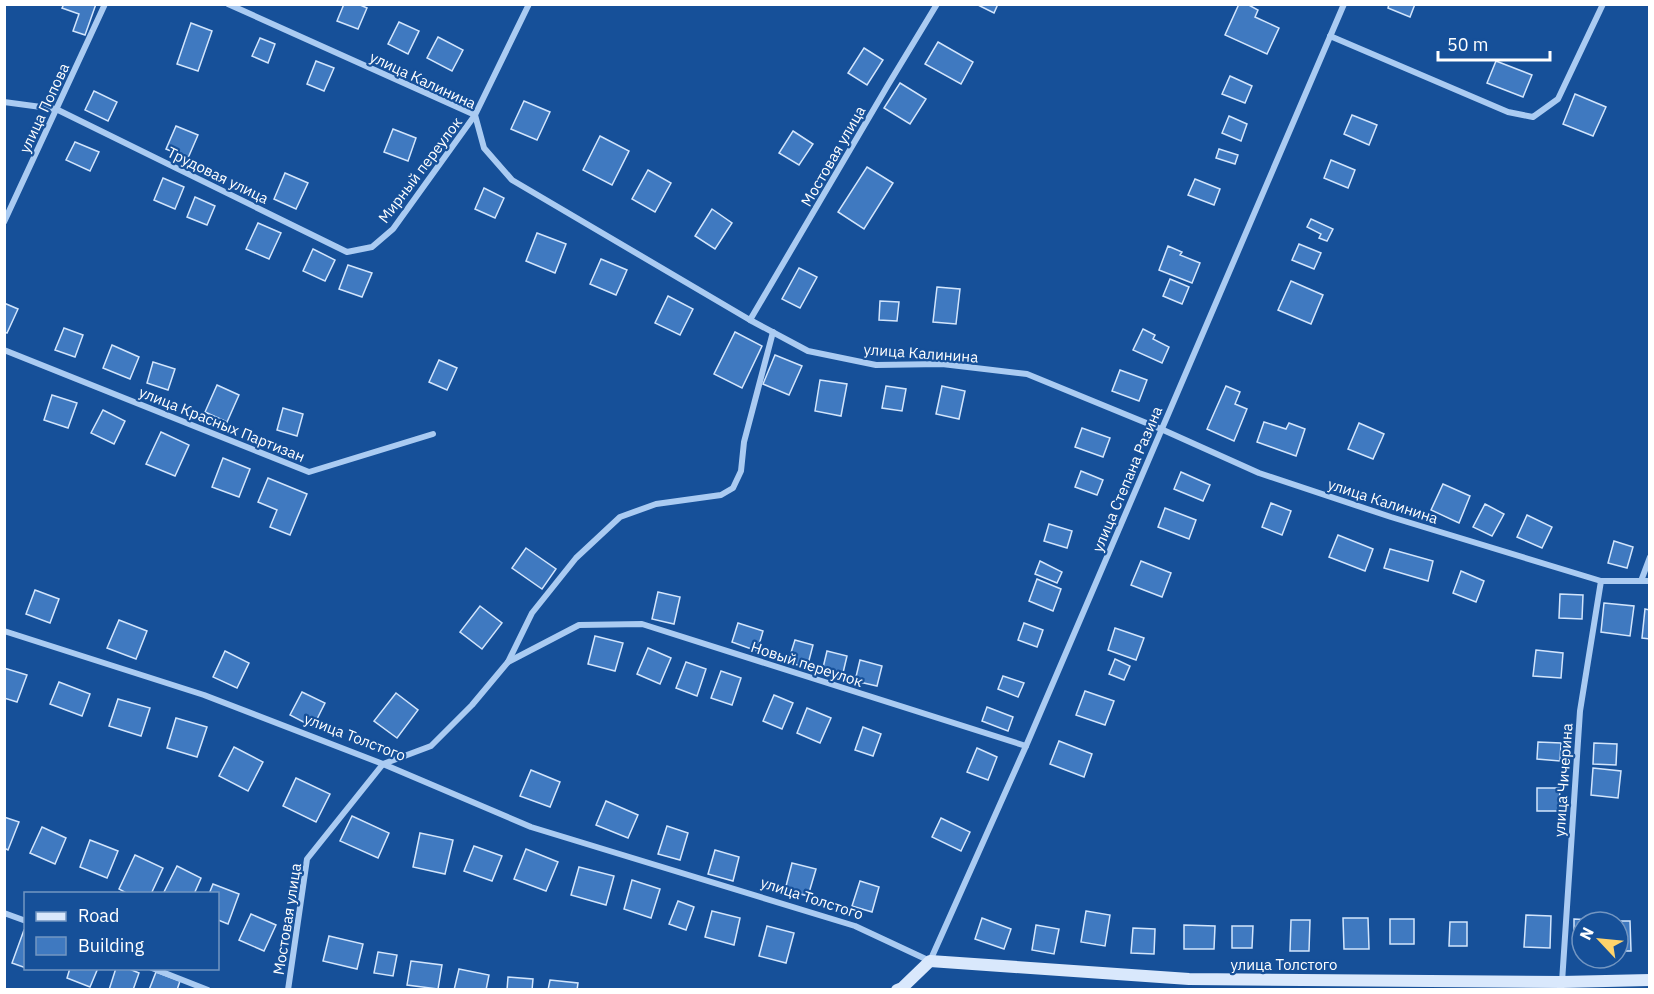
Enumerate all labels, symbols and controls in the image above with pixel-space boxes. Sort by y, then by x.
scale bar [1438,24,1550,62]
text: 50 m [1447,33,1489,56]
street label: улица Калинина [367,47,479,113]
street label: улица Попова [15,60,73,156]
street label: Мостовая улица [797,102,869,210]
street label: Мирный переулок [374,113,466,227]
street label: Трудовая улица [164,142,272,208]
street label: улица Калинина [863,340,979,366]
street label: улица Красных Партизан [136,382,308,466]
street label: улица Степана Разина [1088,403,1166,555]
street label: улица Калинина [1325,474,1441,528]
street label: Новый переулок [749,637,865,691]
street label: улица Толстого [302,709,408,765]
street label: улица Чичерина [1550,722,1576,838]
street label: Мостовая улица [269,862,305,976]
street label: улица Толстого [758,872,866,924]
legend [24,892,219,970]
text: Road [78,904,119,927]
north arrow [1570,910,1630,970]
text: N [1575,924,1598,943]
text: Building [78,934,145,957]
street label: улица Толстого [1230,955,1338,974]

